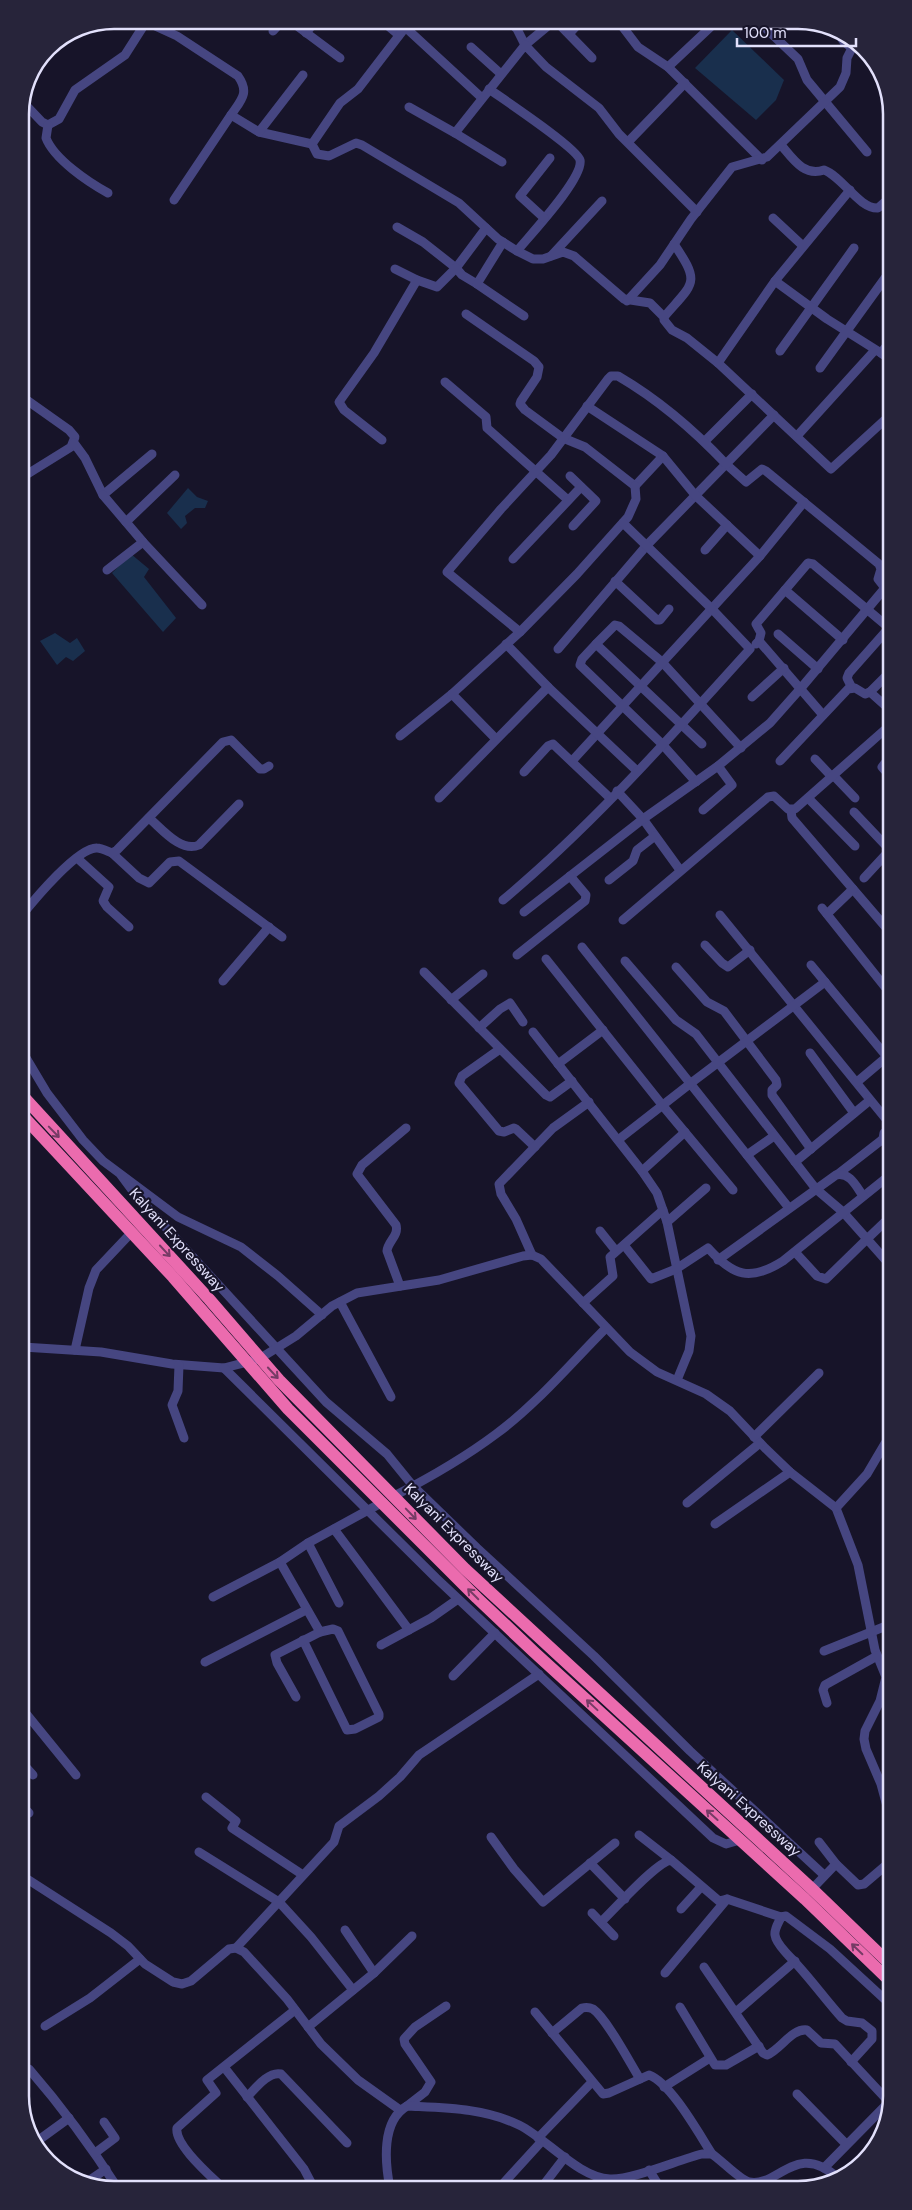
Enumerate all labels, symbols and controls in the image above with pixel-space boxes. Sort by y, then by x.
scale bar [737,15,856,47]
text: 100 m [744,23,787,43]
one-way arrow [48,1126,60,1138]
street label: Kalyani Expressway [125,1184,230,1297]
one-way arrow [160,1244,171,1257]
one-way arrow [267,1367,279,1380]
street label: Kalyani Expressway [400,1479,509,1588]
one-way arrow [405,1508,417,1520]
one-way arrow [467,1588,479,1601]
one-way arrow [586,1699,599,1711]
street label: Kalyani Expressway [693,1757,806,1862]
one-way arrow [706,1809,719,1820]
one-way arrow [851,1943,863,1955]

